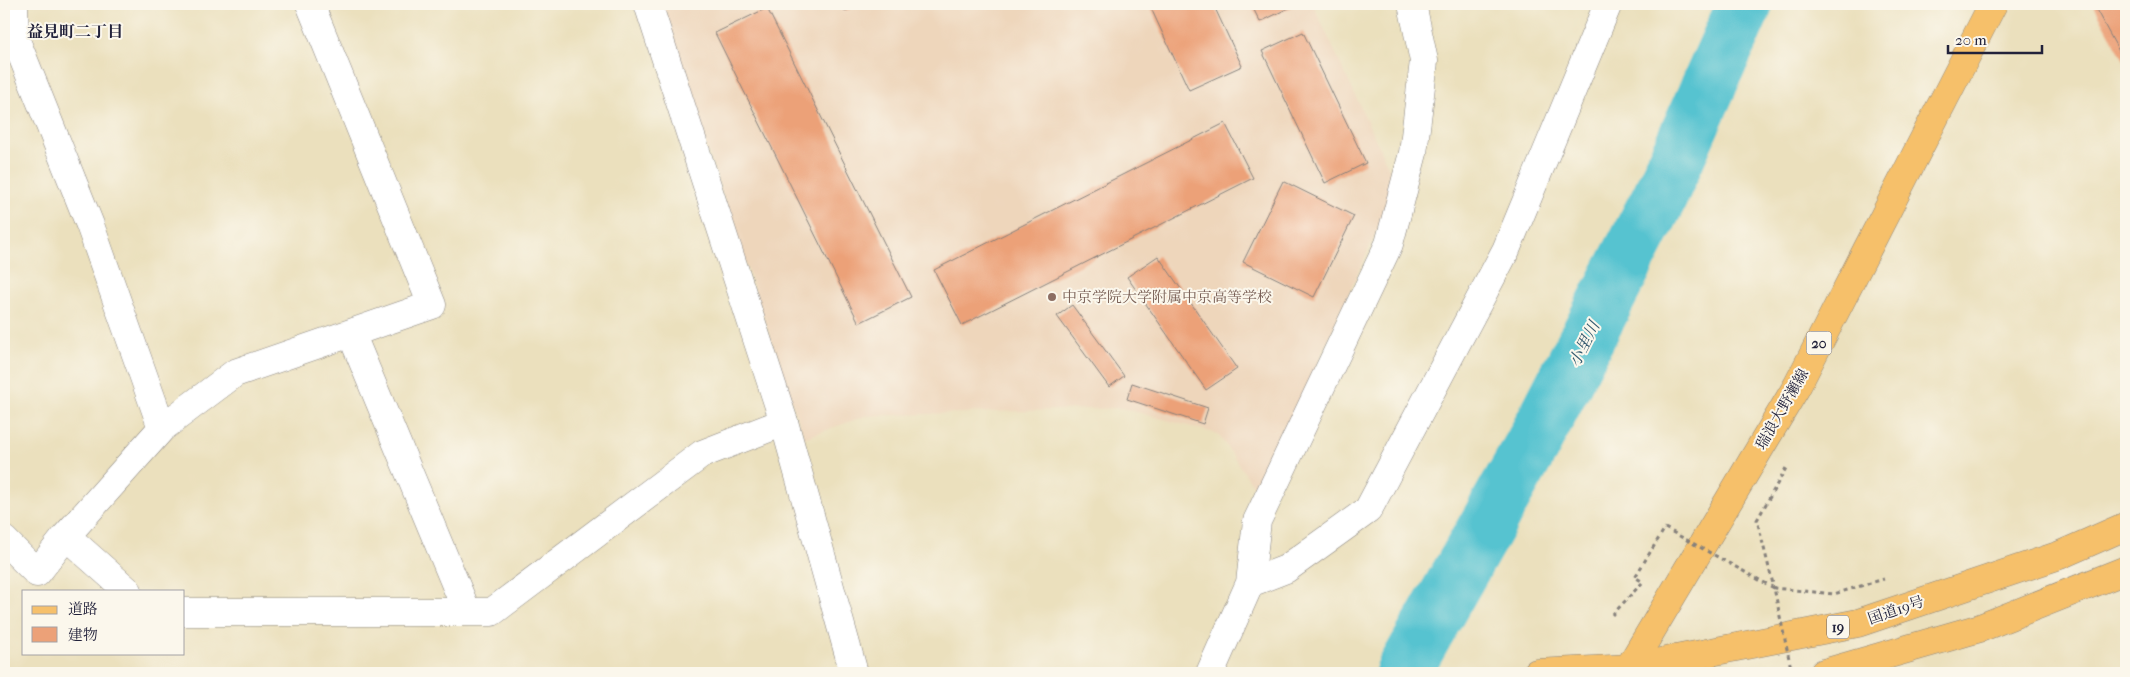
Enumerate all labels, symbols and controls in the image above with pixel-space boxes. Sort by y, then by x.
district label: 益見町二丁目 [27,22,123,41]
scale bar [1948,22,2041,54]
text: 20 m [1955,31,1987,49]
place label: 中京学院大学附属中京高等学校 [1062,288,1272,306]
marker: 中京学院大学附属中京高等学校 [1046,291,1058,303]
water label: 小里川 [1565,317,1604,370]
road number: 20 [1806,332,1832,354]
street label: 瑞浪大野瀬線 [1752,366,1812,452]
legend [22,590,185,654]
street label: 国道19号 [1866,592,1926,628]
text: 道路 [68,600,98,618]
road number: 19 [1827,616,1849,638]
text: 建物 [68,626,98,644]

